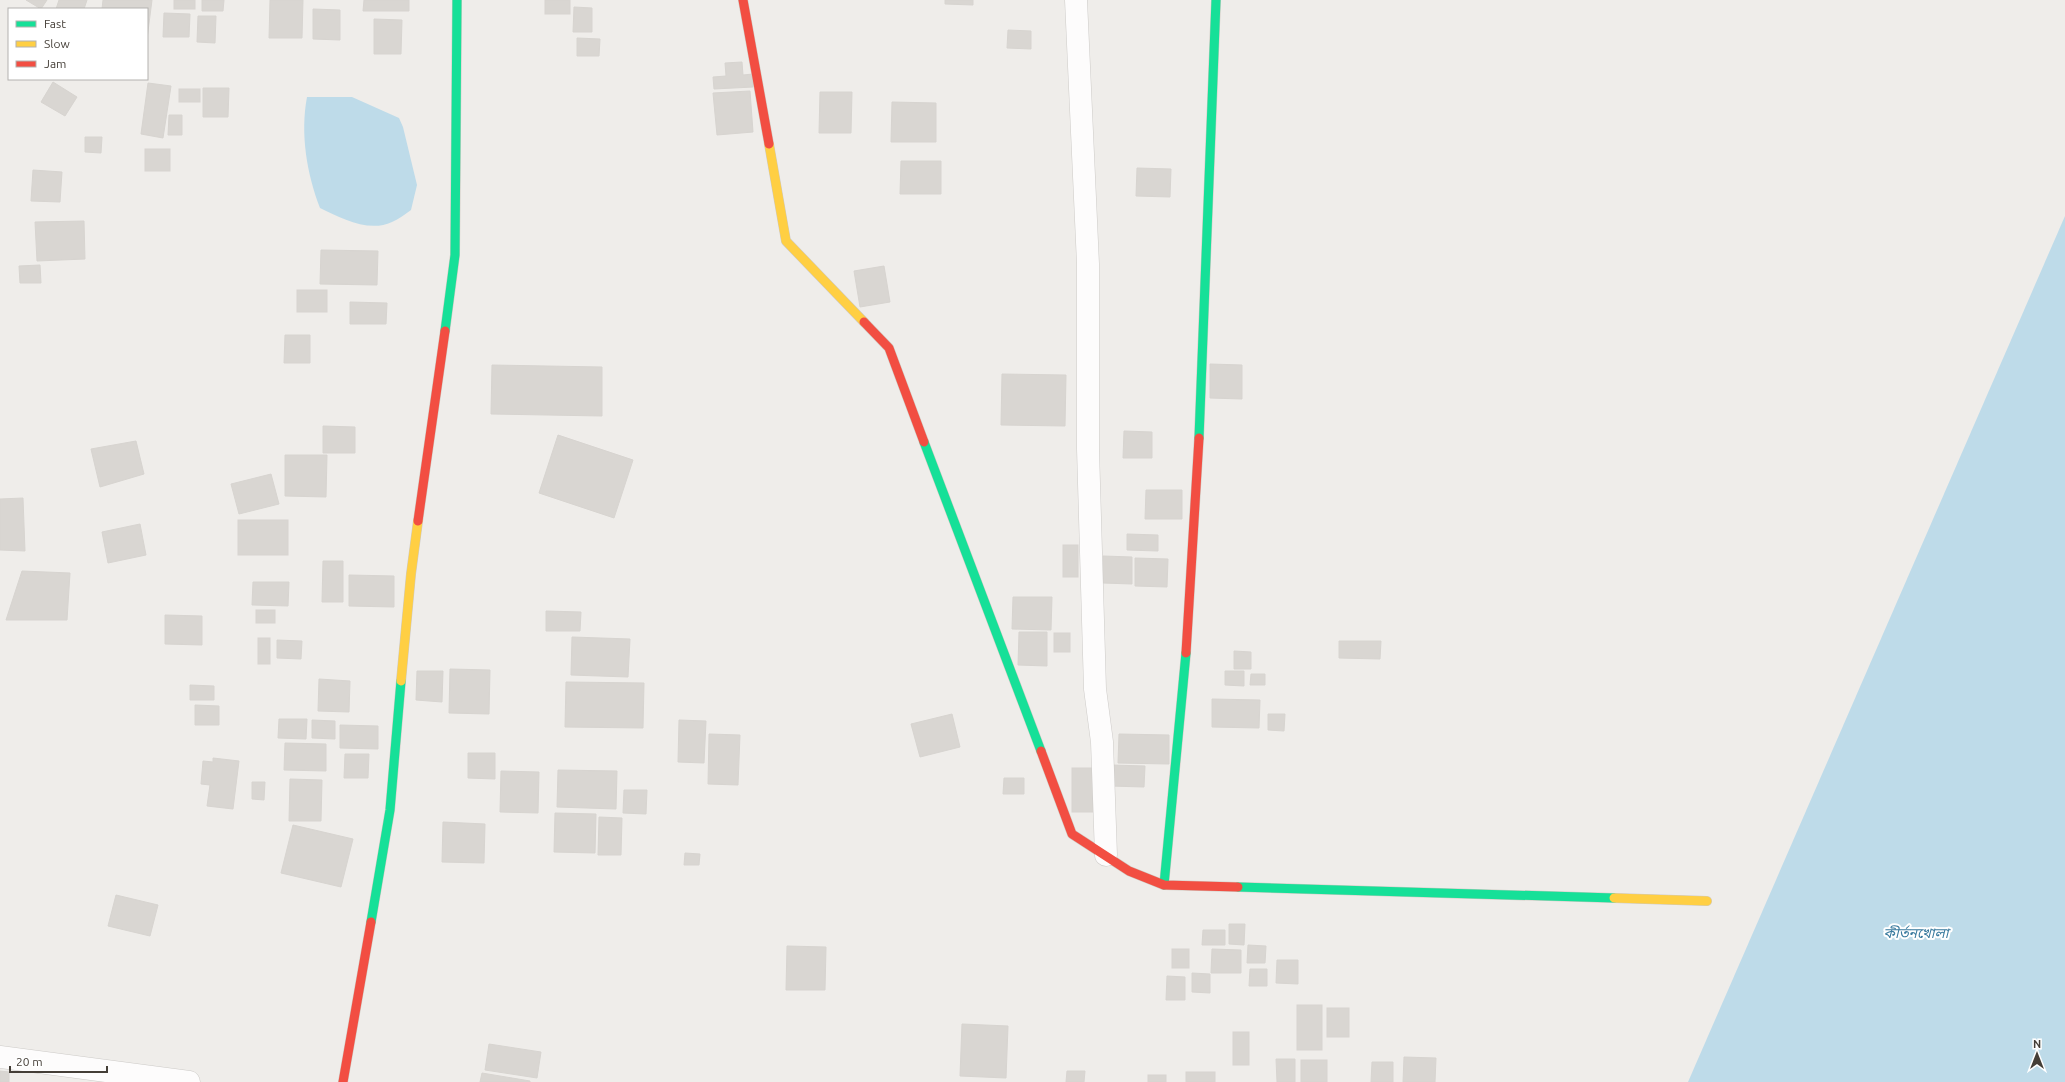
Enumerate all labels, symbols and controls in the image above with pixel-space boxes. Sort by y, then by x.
legend [8,8,148,80]
text: Fast [44,17,66,30]
text: Slow [44,37,70,50]
text: Jam [44,57,66,70]
water label: কীর্তনখোলা [1884,925,1952,941]
north arrow [2017,1034,2057,1074]
text: N [2033,1038,2041,1050]
scale bar [10,1048,107,1074]
text: 20 m [16,1055,43,1068]

